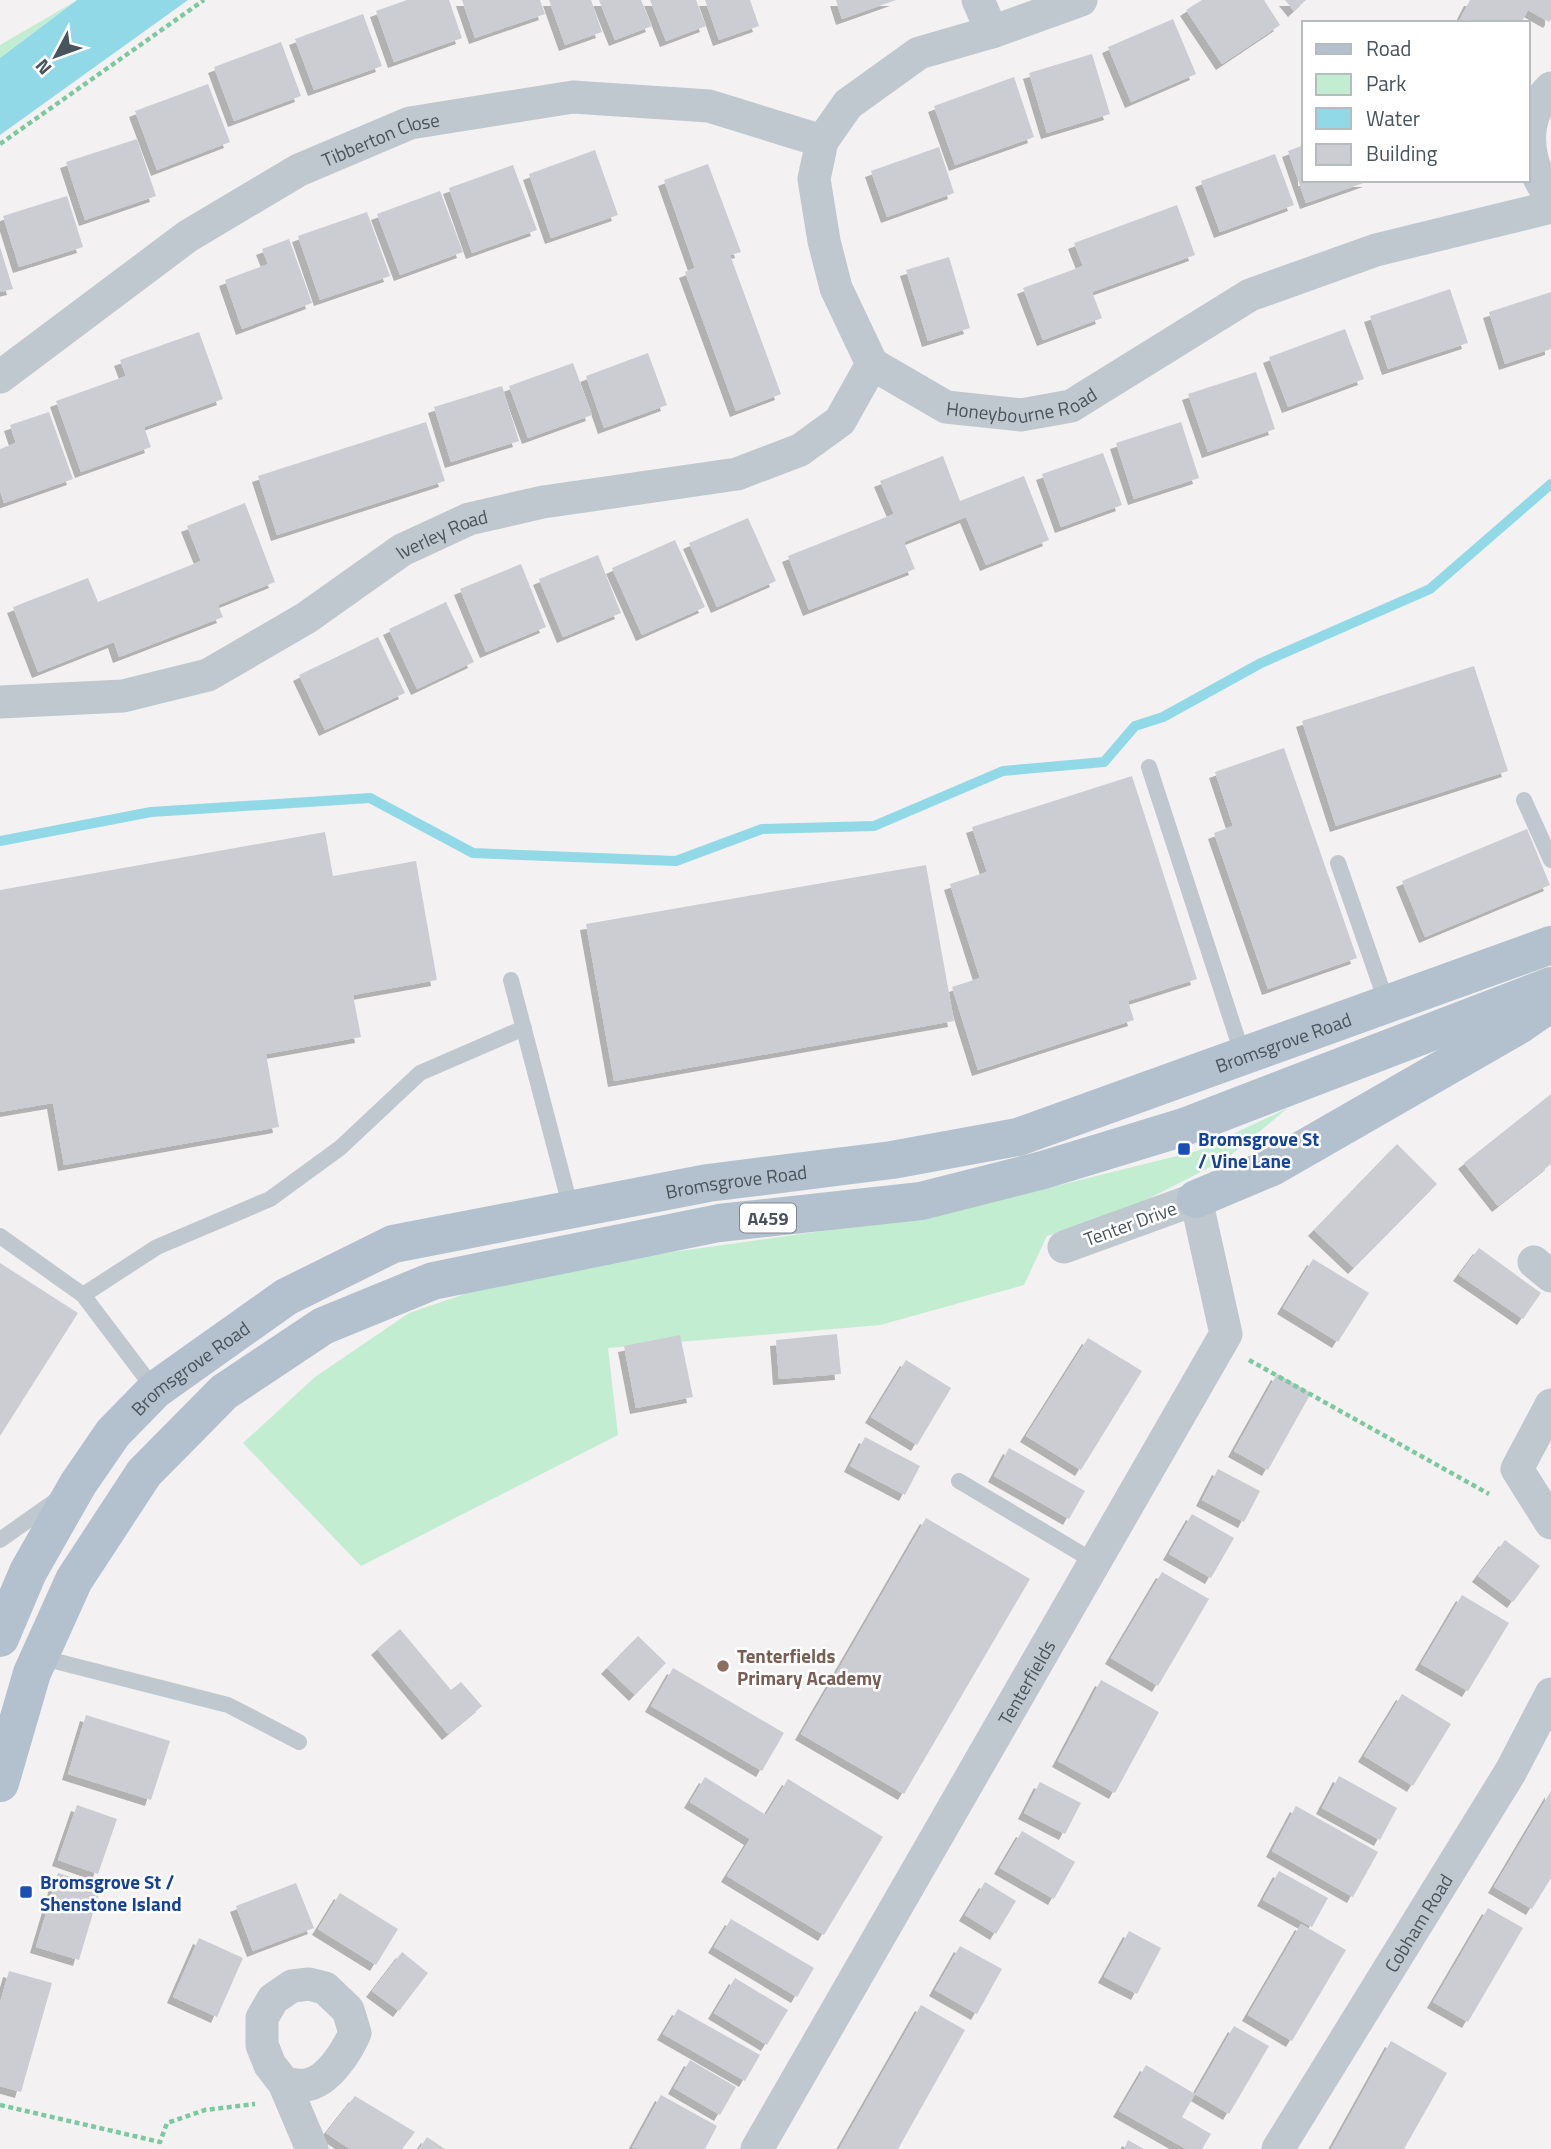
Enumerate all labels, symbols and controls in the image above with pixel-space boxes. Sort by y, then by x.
north arrow [21,21,91,91]
legend [1302,21,1530,182]
text: Road [1366,32,1411,64]
text: N [28,53,58,82]
text: Park [1366,67,1406,99]
text: Water [1366,102,1420,134]
street label: Tibberton Close [317,104,442,173]
text: Building [1366,137,1438,169]
street label: Honeybourne Road [945,379,1102,430]
street label: Iverley Road [389,501,490,565]
street label: Bromsgrove Road [1211,1004,1355,1079]
place label: Bromsgrove St / Vine Lane [1198,1124,1319,1175]
marker: Bromsgrove St / Vine Lane [1176,1141,1192,1157]
street label: Bromsgrove Road [663,1156,809,1205]
street label: Tenter Drive [1080,1193,1180,1253]
road number: A459 [740,1204,796,1232]
street label: Bromsgrove Road [123,1313,255,1422]
street label: Tenterfields [990,1634,1062,1730]
place label: Tenterfields Primary Academy [737,1641,882,1692]
marker: Tenterfields Primary Academy [715,1658,731,1674]
place label: Bromsgrove St / Shenstone Island [40,1867,182,1918]
street label: Cobham Road [1376,1868,1459,1978]
marker: Bromsgrove St / Shenstone Island [18,1884,34,1900]

